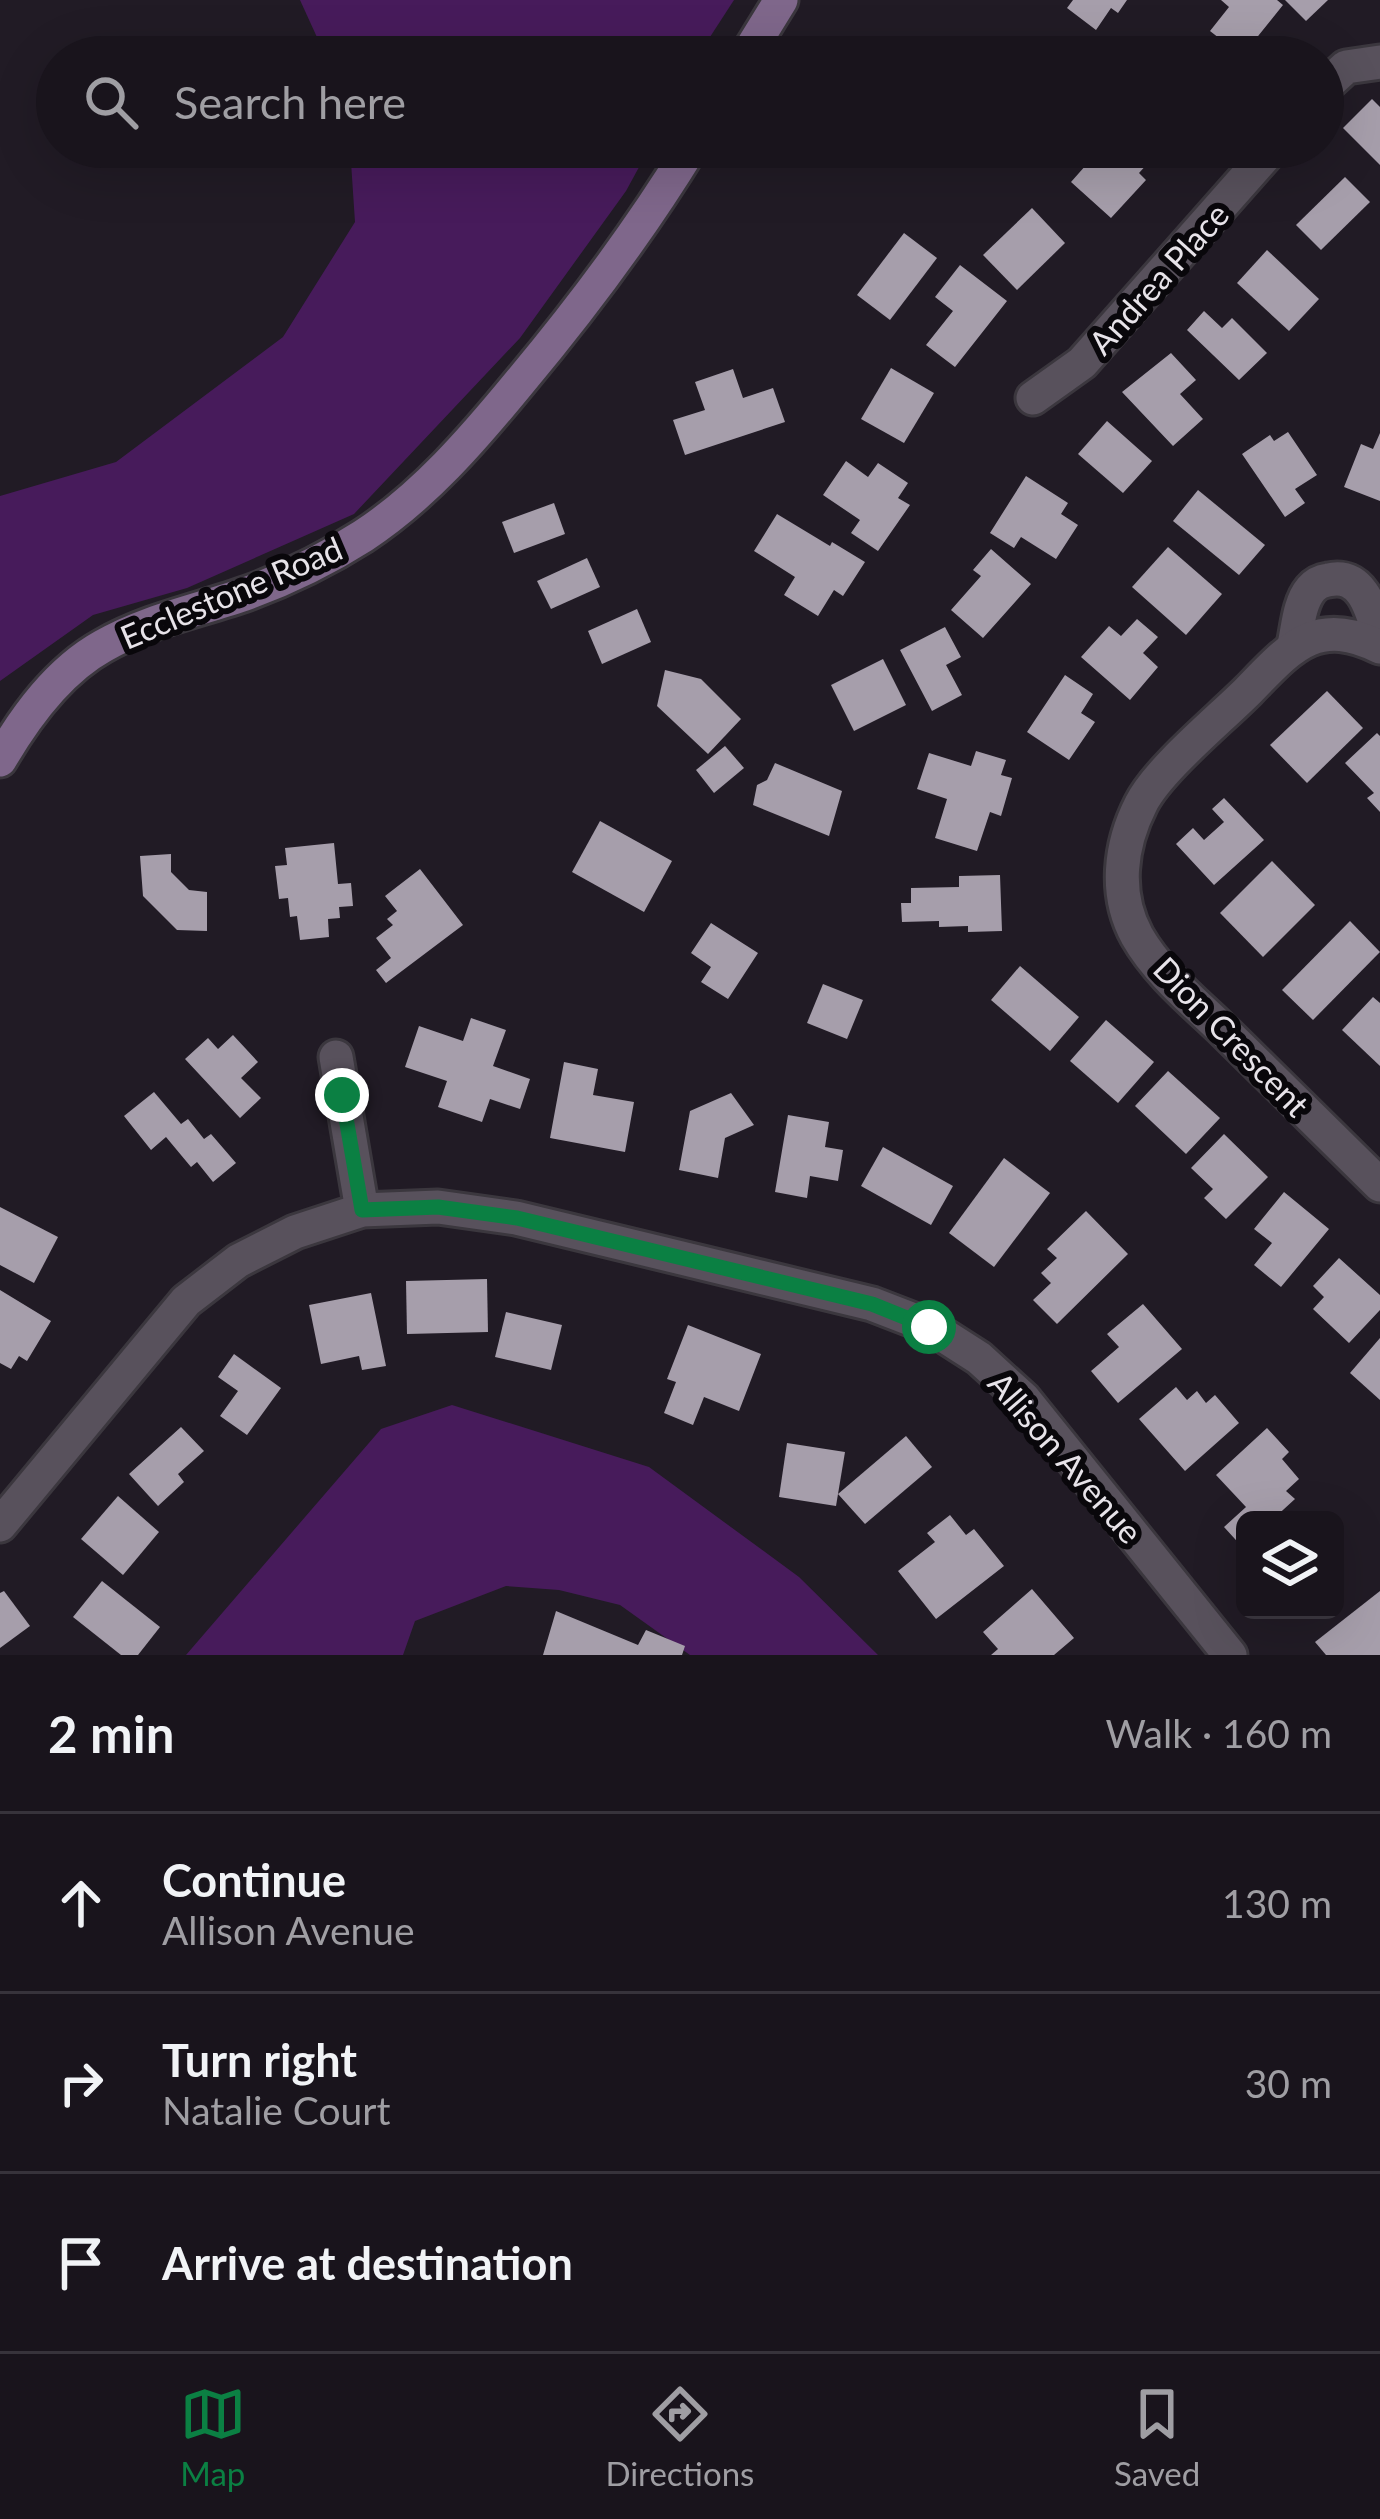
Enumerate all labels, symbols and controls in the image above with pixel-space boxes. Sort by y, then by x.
search box [36,36,1344,168]
icon: search [78,69,144,135]
text: Search here [174,75,406,129]
street label: Andrea Place [1080,194,1236,362]
street label: Ecclestone Road [114,527,348,657]
street label: Dion Crescent [1146,948,1318,1124]
route end [315,1068,369,1122]
route start [902,1300,956,1354]
street label: Allison Avenue [981,1363,1151,1551]
map controls [1236,1511,1344,1619]
button: layers [1236,1511,1344,1619]
text: 2 min [48,1703,174,1764]
text: Walk · 160 m [1105,1710,1332,1756]
text: Continue [162,1853,346,1907]
icon: ahead [48,1870,114,1936]
text: 130 m [1222,1880,1332,1926]
text: Allison Avenue [162,1907,415,1953]
text: Turn right [162,2033,357,2087]
icon: right [48,2050,114,2116]
text: 30 m [1245,2060,1332,2106]
text: Natalie Court [162,2087,391,2133]
icon: arrive [48,2230,114,2296]
text: Arrive at destination [162,2236,573,2290]
tab: Map [180,2381,246,2493]
tab: Directions [605,2381,754,2493]
tab: Saved [1114,2381,1200,2493]

